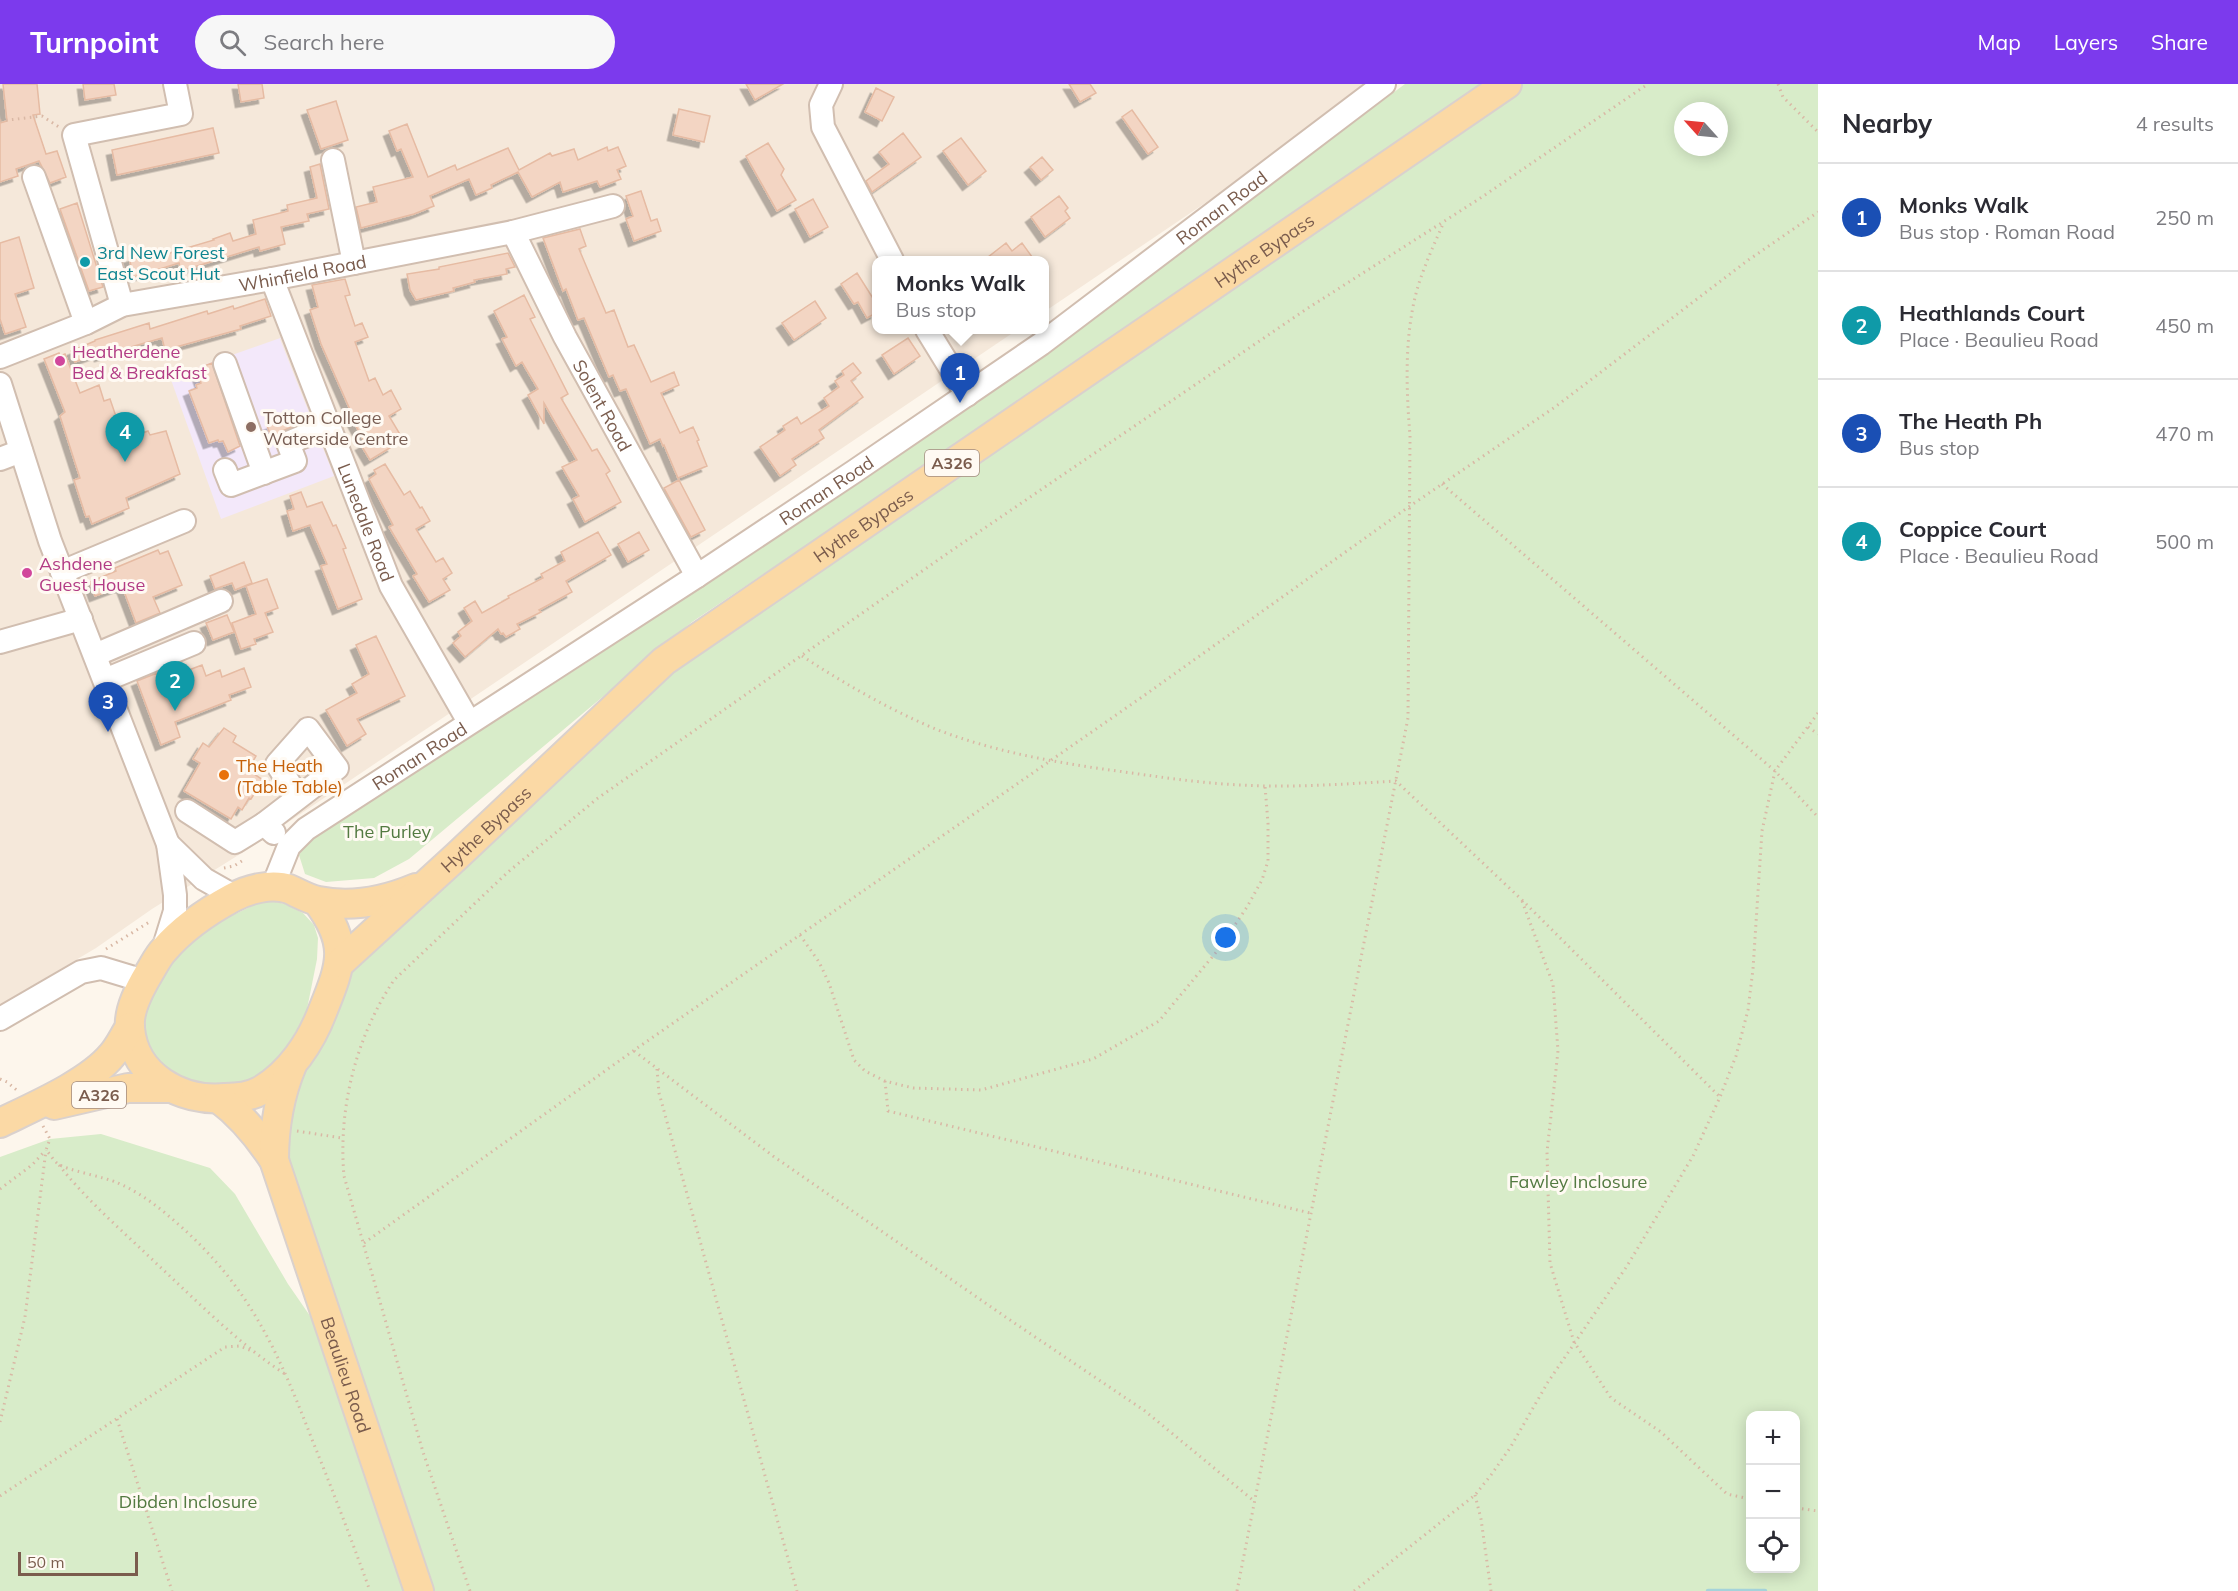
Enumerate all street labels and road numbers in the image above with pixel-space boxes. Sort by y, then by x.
street label: Roman Road [1171,165,1272,249]
street label: Hythe Bypass [1210,208,1318,293]
street label: Whinfield Road [237,249,368,296]
street label: Solent Road [568,355,637,455]
street label: Roman Road [775,450,878,530]
road number: A326 [925,450,979,476]
street label: Lunedale Road [333,460,400,585]
street label: Hythe Bypass [808,482,917,567]
street label: Roman Road [367,717,471,795]
street label: Hythe Bypass [435,781,536,877]
road number: A326 [72,1082,126,1108]
street label: Beaulieu Road [316,1314,376,1436]

